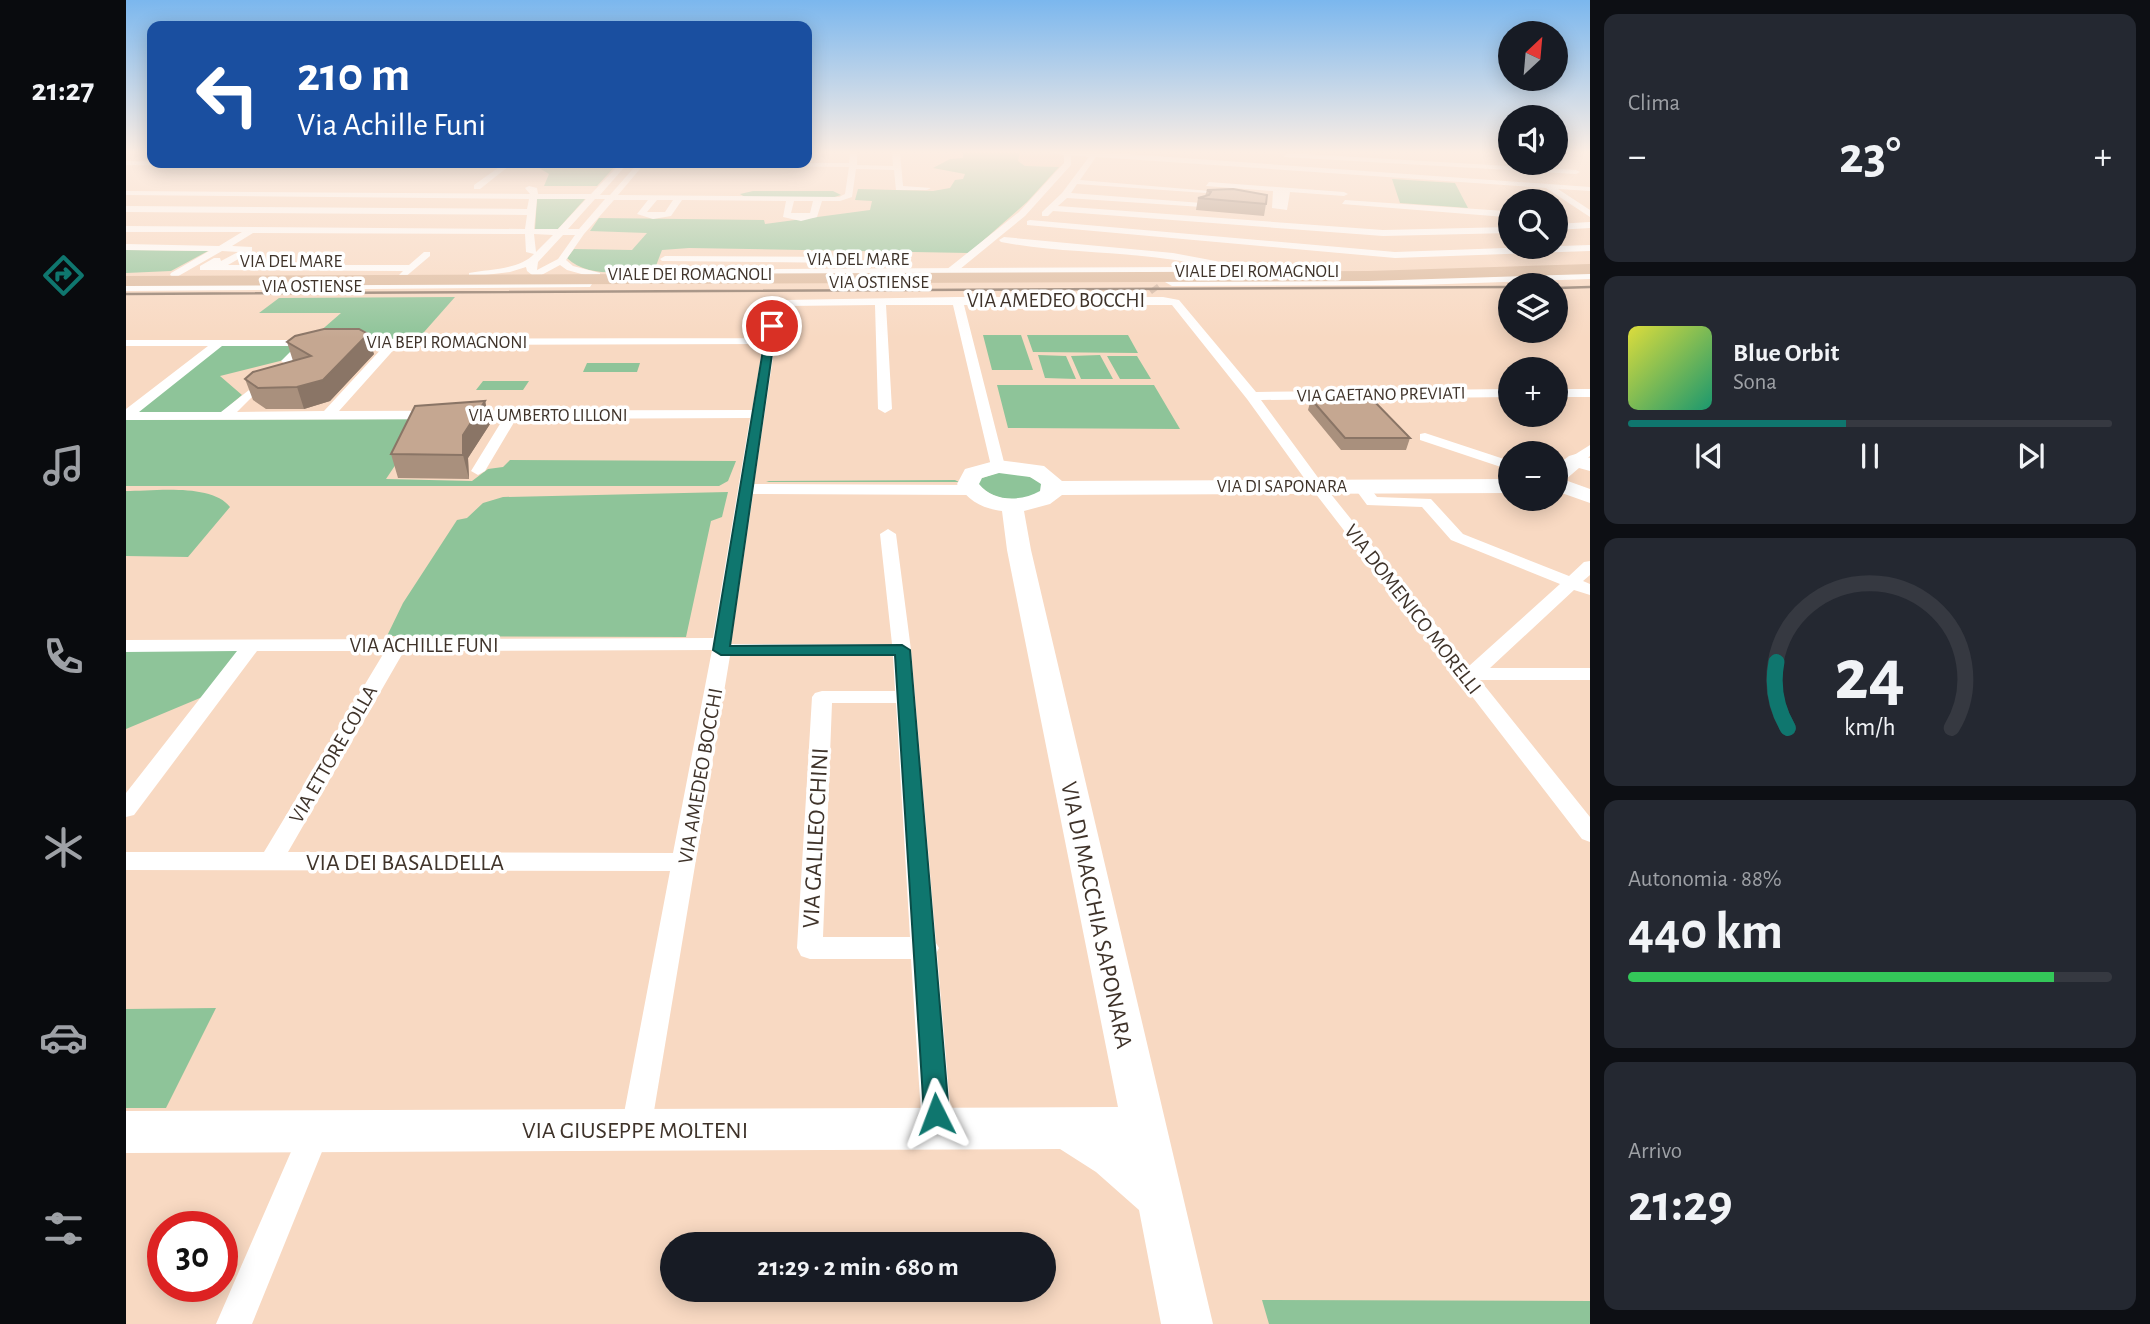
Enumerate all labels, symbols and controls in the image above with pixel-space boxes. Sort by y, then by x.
north arrow [1498,21,1568,91]
map controls [1498,21,1568,511]
icon: left [182,49,273,140]
text: 210 m [297,51,410,100]
text: 21:27 [32,74,94,106]
text: Clima [1628,92,1680,115]
button: sound [1498,105,1568,175]
text: Via Achille Funi [297,109,486,141]
text: 23° [1839,130,1901,182]
text: − [1628,138,1646,176]
text: + [2094,138,2112,176]
button: search [1498,189,1568,259]
icon: directions [39,251,88,300]
street label: VIA DEL MARE [807,251,910,269]
street label: VIA DEL MARE [240,253,343,271]
street label: VIALE DEI ROMAGNOLI [1175,263,1339,281]
street label: VIALE DEI ROMAGNOLI [608,266,772,284]
button: layers [1498,273,1568,343]
street label: VIA OSTIENSE [829,274,929,292]
street label: VIA OSTIENSE [262,278,362,296]
street label: VIA AMEDEO BOCCHI [967,290,1145,311]
pin [742,296,802,356]
icon: arrive [753,307,791,345]
street label: VIA BEPI ROMAGNONI [367,334,527,352]
text: Blue Orbit [1733,340,1839,366]
button: + [1498,357,1568,427]
text: Sona [1733,371,1777,394]
street label: VIA GAETANO PREVIATI [1296,385,1466,405]
street label: VIA UMBERTO LILLONI [468,407,628,425]
icon: previous [1690,437,1728,475]
icon: pause [1851,437,1889,475]
icon: next [2012,437,2050,475]
icon: music [39,441,88,490]
button: − [1498,441,1568,511]
street label: VIA DI SAPONARA [1217,478,1348,496]
street label: VIA DOMENICO MORELLI [1340,521,1485,698]
icon: phone [39,632,88,681]
street label: VIA ACHILLE FUNI [349,635,499,656]
text: 24 [1835,640,1905,713]
street label: VIA ETTORE COLLA [285,682,381,827]
street label: VIA AMEDEO BOCCHI [675,686,726,866]
text: km/h [1844,715,1896,740]
street label: VIA GALILEO CHINI [799,747,833,929]
street label: VIA DI MACCHIA SAPONARA [1056,780,1136,1051]
icon: climate [39,823,88,872]
street label: VIA DEI BASALDELLA [306,851,504,875]
text: Autonomia · 88% [1628,868,1782,891]
text: 440 km [1628,906,1783,958]
icon: car [39,1013,88,1062]
position arrow [899,1077,973,1151]
street label: VIA GIUSEPPE MOLTENI [522,1119,748,1143]
text: Arrivo [1628,1140,1682,1163]
text: 21:29 [1628,1178,1733,1230]
icon: filters [39,1204,88,1253]
speed limit sign: 30 [147,1211,238,1302]
text: 21:29 · 2 min · 680 m [757,1254,959,1280]

